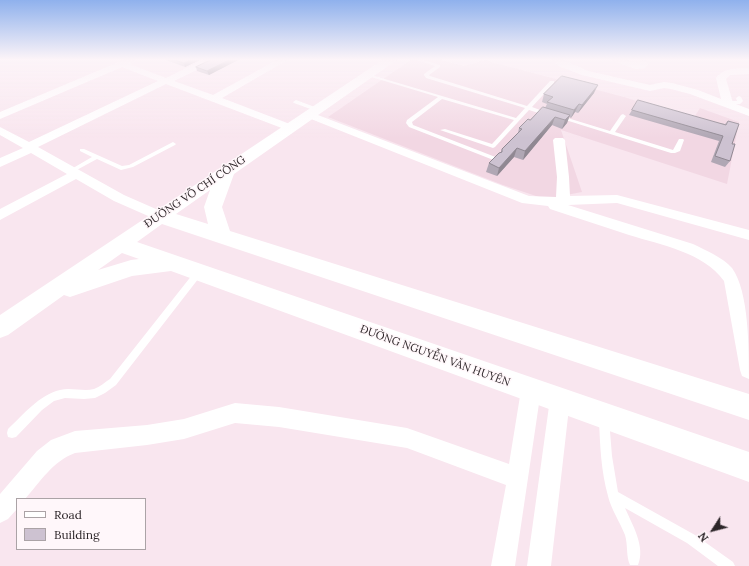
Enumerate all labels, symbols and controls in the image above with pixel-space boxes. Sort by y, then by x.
street label: ĐƯỜNG VÕ CHÍ CÔNG [142,153,248,231]
street label: ĐƯỜNG NGUYỄN VĂN HUYÊN [358,323,512,389]
legend [16,498,146,550]
text: Road [54,507,82,522]
north arrow [693,510,733,550]
text: Building [54,527,100,542]
text: N [695,530,711,545]

